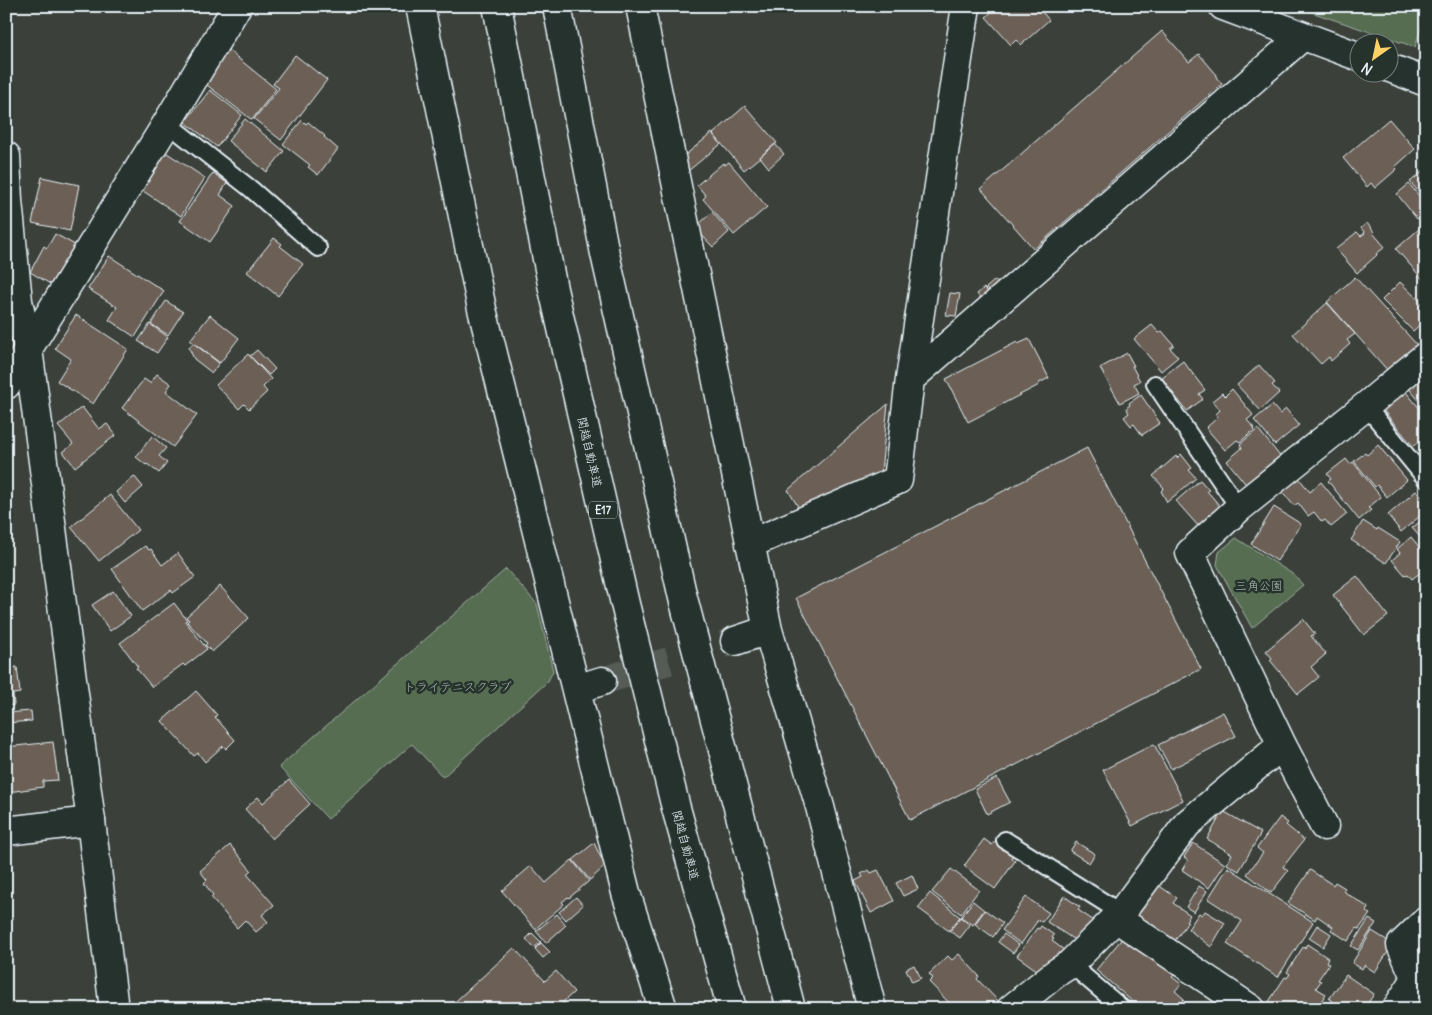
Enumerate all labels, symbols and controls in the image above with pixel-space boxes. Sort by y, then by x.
north arrow [1350,32,1400,82]
text: N [1358,59,1376,79]
street label: 関越自動車道 [575,415,605,489]
road number: E17 [589,502,617,518]
park label: 三角公園 [1235,578,1283,593]
park label: トライテニスクラブ [404,679,512,694]
street label: 関越自動車道 [669,808,703,882]

